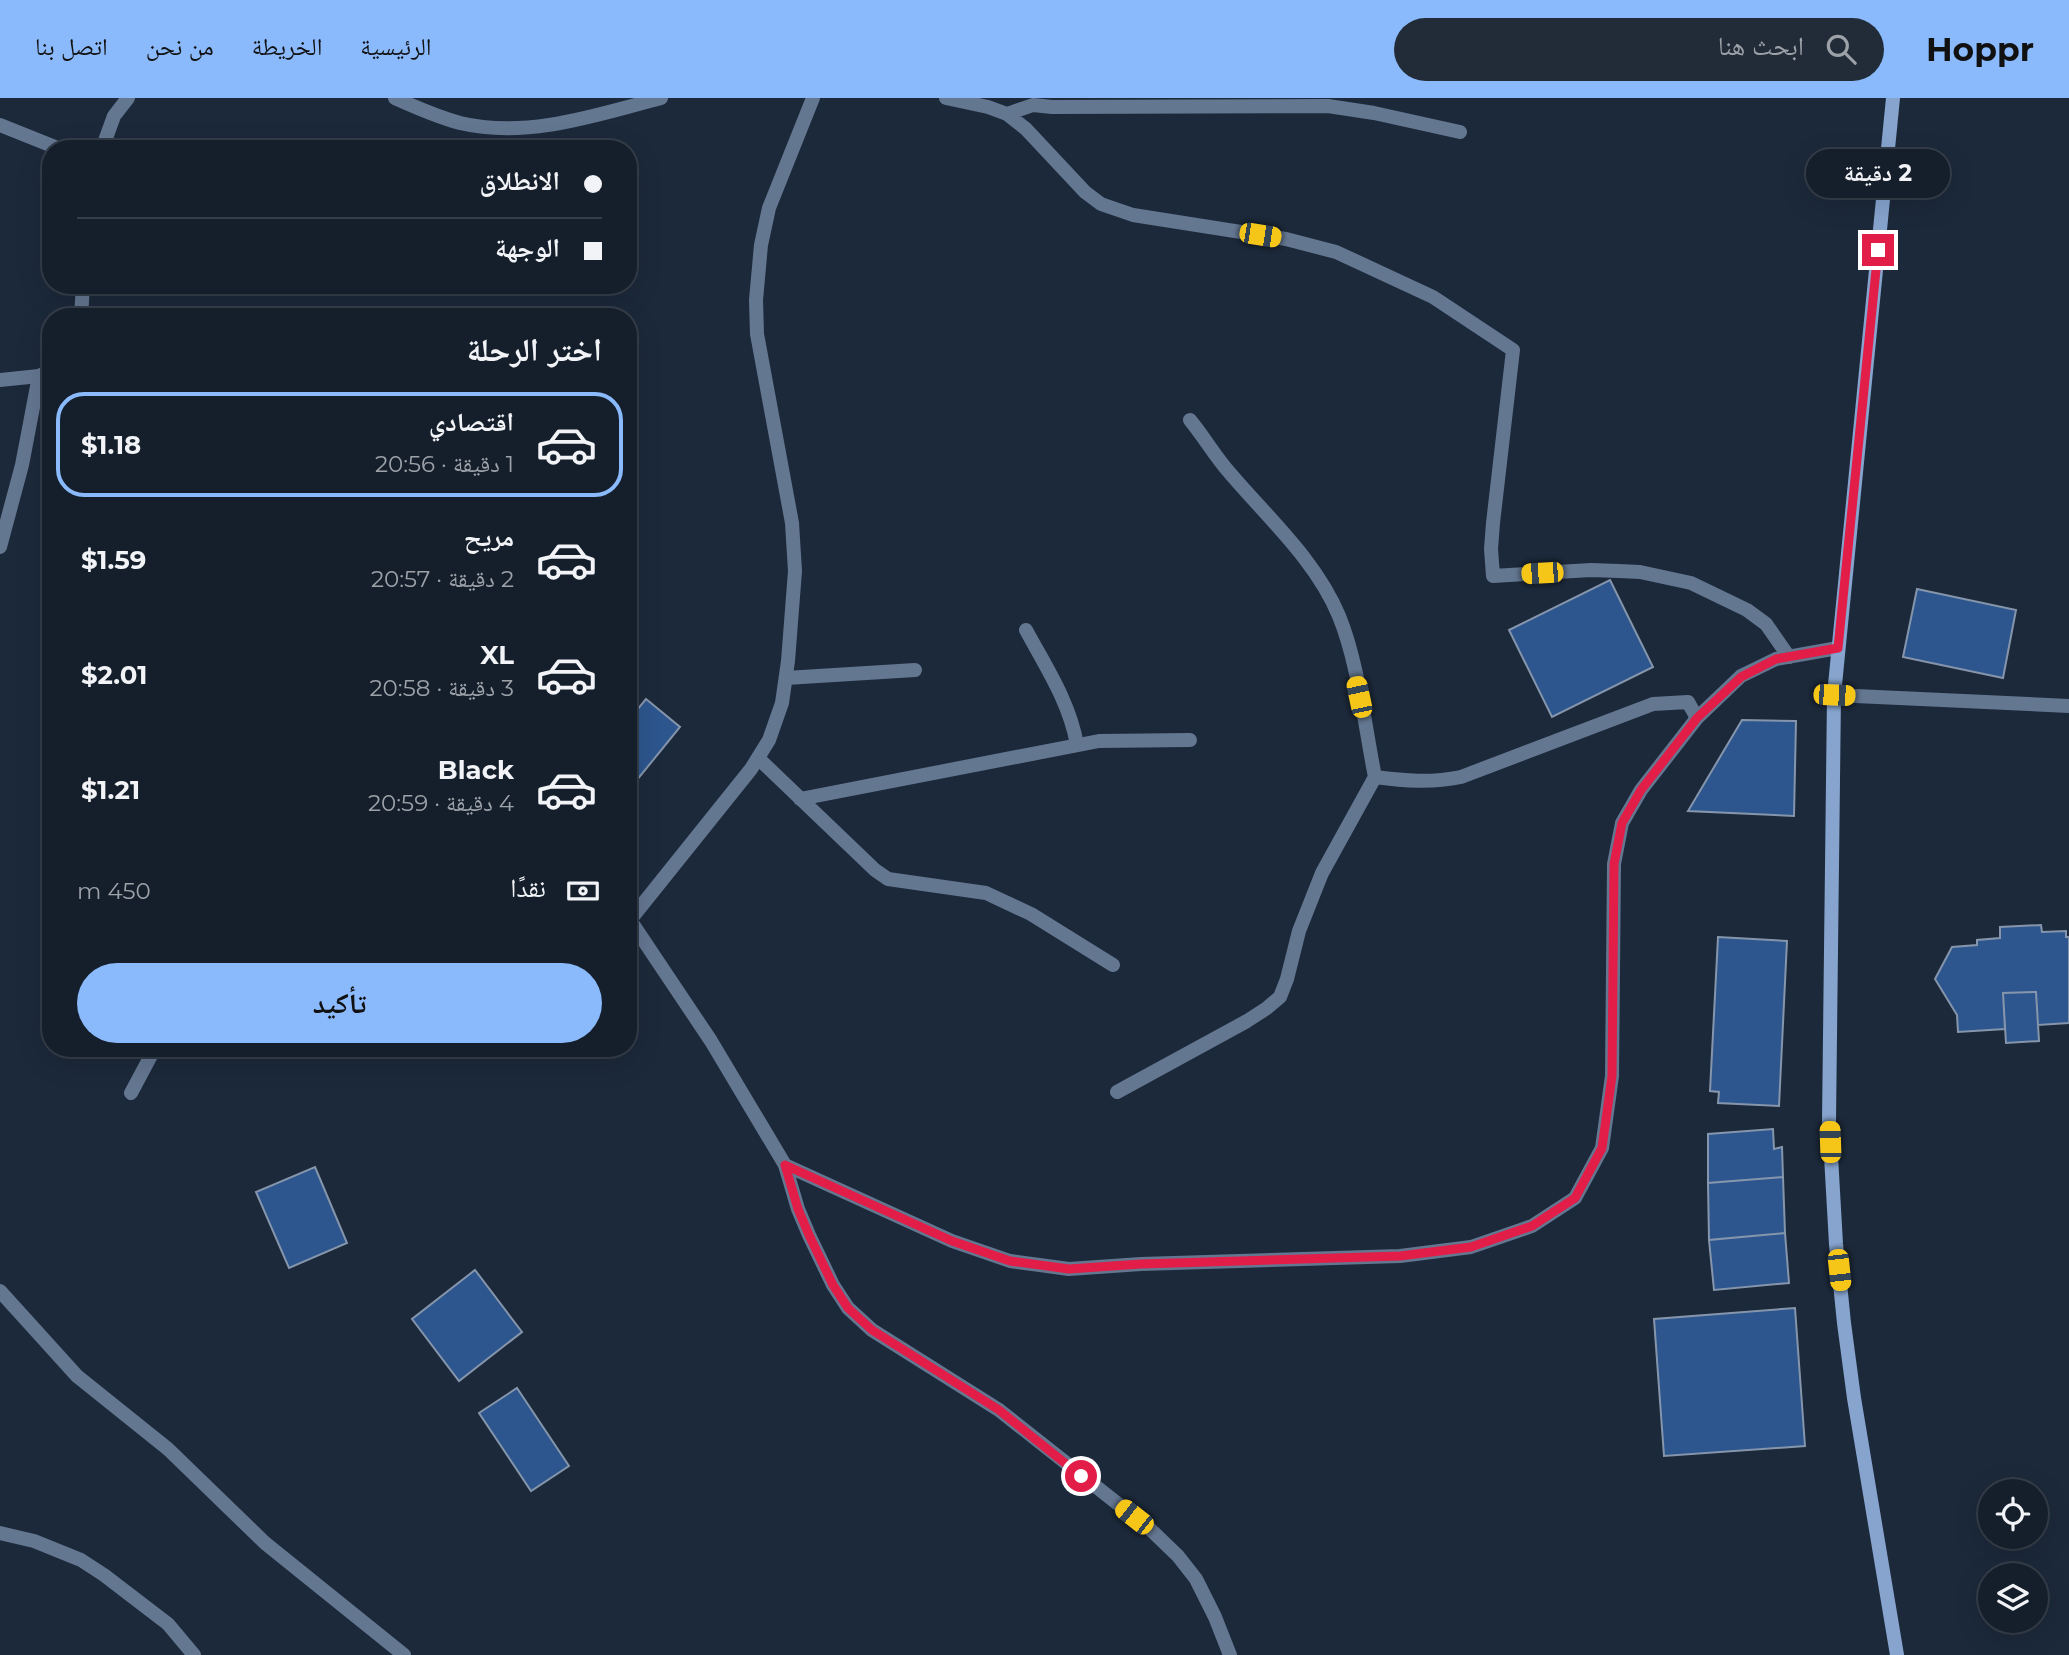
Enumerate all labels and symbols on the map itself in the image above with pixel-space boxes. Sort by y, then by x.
callout: 2 دقيقة [1806,149,1950,198]
car [1238,221,1283,249]
route end [1862,234,1894,266]
car [1521,561,1564,585]
car [1345,674,1374,720]
car [1813,684,1856,706]
car [1819,1121,1842,1163]
car [1827,1248,1852,1292]
route start [1065,1460,1097,1492]
car [1111,1496,1158,1538]

